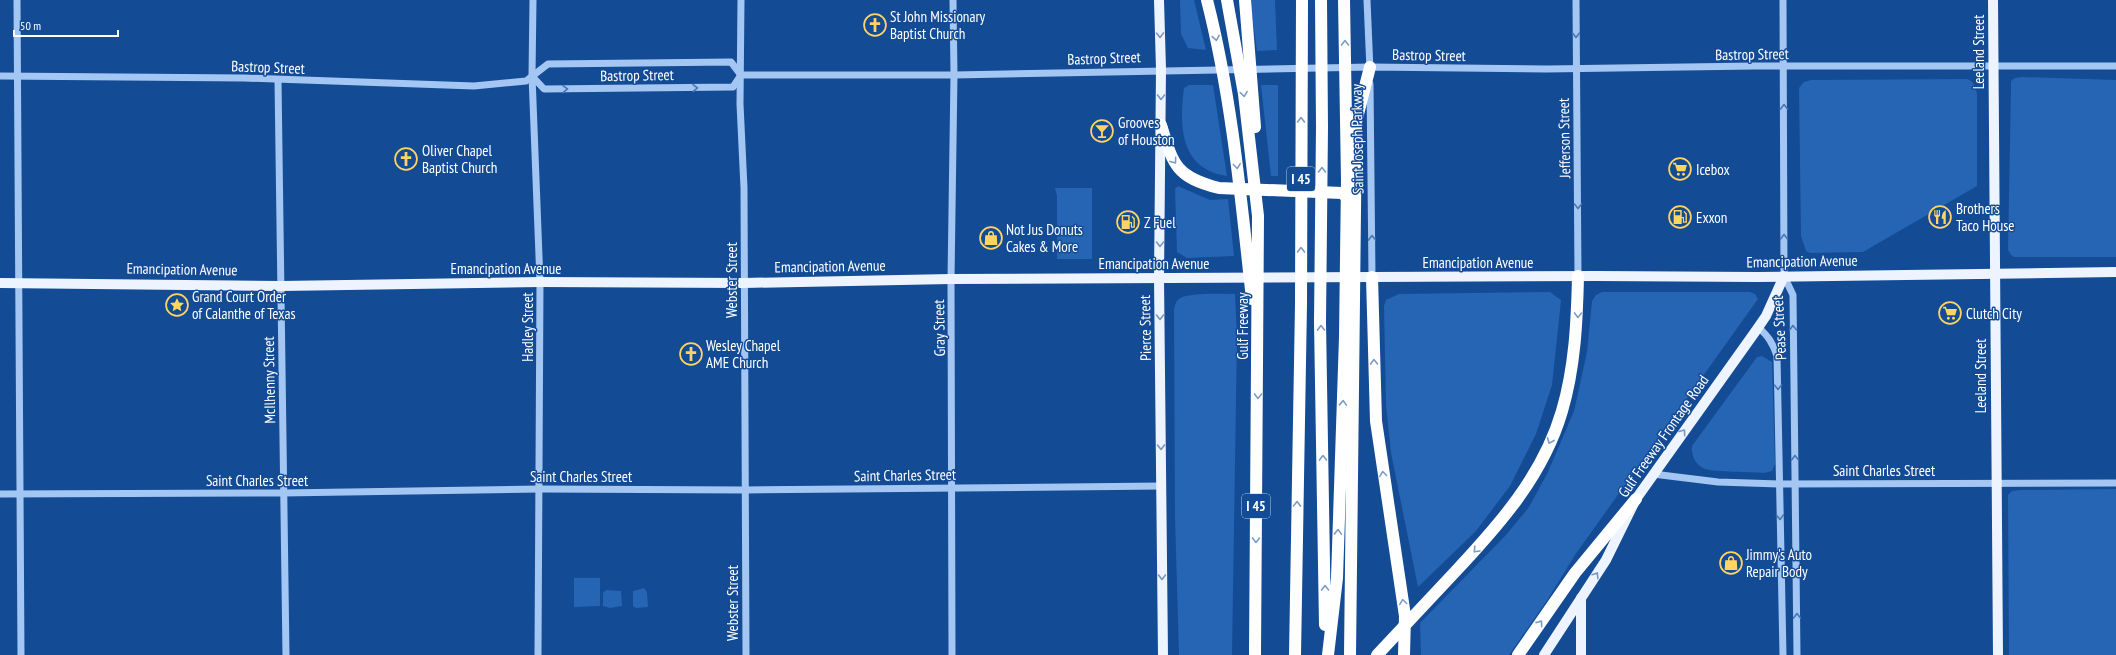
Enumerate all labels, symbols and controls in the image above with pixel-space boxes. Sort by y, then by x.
place label: St John Missionary Baptist Church [890,7,986,43]
scale bar [14,12,118,38]
church icon: St John Missionary Baptist Church [862,12,888,38]
street label: Leeland Street [1969,15,1988,89]
text: 50 m [20,18,41,33]
one-way arrow [1156,32,1164,38]
one-way arrow [1572,32,1580,38]
one-way arrow [1211,35,1220,41]
one-way arrow [1341,40,1349,46]
street label: Bastrop Street [1715,44,1789,64]
street label: Bastrop Street [1392,45,1466,65]
street label: Bastrop Street [1067,47,1141,69]
street label: Bastrop Street [231,56,305,78]
street label: Bastrop Street [600,65,674,85]
street label: Saint Joseph Parkway [1347,83,1367,194]
one-way arrow [692,84,698,92]
one-way arrow [562,85,568,93]
one-way arrow [1239,90,1248,97]
one-way arrow [1157,94,1165,100]
street label: Jefferson Street [1554,98,1574,179]
one-way arrow [1780,104,1788,110]
place label: Grooves of Houston [1118,113,1175,149]
one-way arrow [1297,117,1305,123]
bar icon: Grooves of Houston [1089,118,1115,144]
place label: Oliver Chapel Baptist Church [422,141,497,177]
church icon: Oliver Chapel Baptist Church [393,146,419,172]
supermarket icon: Icebox [1667,156,1693,182]
one-way arrow [1169,157,1176,164]
place label: Icebox [1696,160,1730,179]
one-way arrow [1232,163,1241,169]
road number: I 45 [1287,167,1315,191]
one-way arrow [1318,167,1326,173]
place label: Brothers Taco House [1956,199,2014,235]
one-way arrow [1573,203,1582,209]
fuel station icon: Exxon [1667,204,1693,230]
restaurant icon: Brothers Taco House [1927,204,1953,230]
place label: Exxon [1696,208,1727,227]
fuel station icon: Z Fuel [1115,209,1141,235]
place label: Z Fuel [1144,213,1176,232]
place label: Not Jus Donuts Cakes & More [1006,220,1083,256]
shop icon: Not Jus Donuts Cakes & More [978,225,1004,251]
one-way arrow [1780,234,1788,240]
one-way arrow [1368,235,1376,241]
one-way arrow [1156,241,1164,247]
street label: Webster Street [722,242,741,318]
one-way arrow [1297,247,1305,253]
street label: Emancipation Avenue [1746,251,1858,271]
street label: Emancipation Avenue [1422,253,1534,272]
street label: Emancipation Avenue [1098,254,1210,273]
street label: Emancipation Avenue [774,256,886,276]
street label: Emancipation Avenue [126,259,238,279]
street label: Emancipation Avenue [450,259,562,278]
place label: Grand Court Order of Calanthe of Texas [192,287,296,323]
place icon: Grand Court Order of Calanthe of Texas [164,292,190,318]
street label: Hadley Street [518,292,537,362]
street label: Gulf Freeway [1233,292,1252,360]
street label: Pierce Street [1135,295,1155,361]
street label: Pease Street [1768,296,1790,360]
street label: Gray Street [929,299,949,357]
supermarket icon: Clutch City [1937,300,1963,326]
place label: Clutch City [1966,304,2022,323]
one-way arrow [1573,312,1582,318]
one-way arrow [1156,314,1164,320]
one-way arrow [1316,325,1325,331]
one-way arrow [1789,325,1797,331]
street label: McIlhenny Street [259,336,279,424]
place label: Wesley Chapel AME Church [706,336,781,372]
street label: Leeland Street [1971,339,1990,413]
church icon: Wesley Chapel AME Church [678,341,704,367]
one-way arrow [1370,359,1379,365]
street label: Gulf Freeway Frontage Road [1614,371,1712,501]
one-way arrow [1774,384,1782,390]
one-way arrow [1254,393,1262,399]
one-way arrow [1339,400,1347,406]
one-way arrow [1678,430,1685,437]
one-way arrow [1547,437,1555,445]
one-way arrow [1157,444,1165,450]
one-way arrow [1318,455,1327,461]
one-way arrow [1791,455,1799,461]
street label: Saint Charles Street [1833,461,1935,480]
street label: Saint Charles Street [854,465,956,485]
street label: Saint Charles Street [530,467,632,486]
street label: Saint Charles Street [206,471,308,490]
one-way arrow [1379,471,1388,477]
road number: I 45 [1242,494,1270,518]
one-way arrow [1293,501,1301,507]
one-way arrow [1775,514,1784,520]
one-way arrow [1334,529,1343,535]
one-way arrow [1252,537,1260,543]
one-way arrow [1473,545,1481,553]
place label: Jimmy's Auto Repair Body [1745,545,1812,581]
shop icon: Jimmy's Auto Repair Body [1718,550,1744,576]
street label: Webster Street [723,565,742,641]
one-way arrow [1591,573,1598,580]
one-way arrow [1158,574,1166,580]
one-way arrow [1320,585,1329,591]
one-way arrow [1399,599,1408,605]
one-way arrow [1793,613,1801,619]
one-way arrow [1535,620,1543,627]

